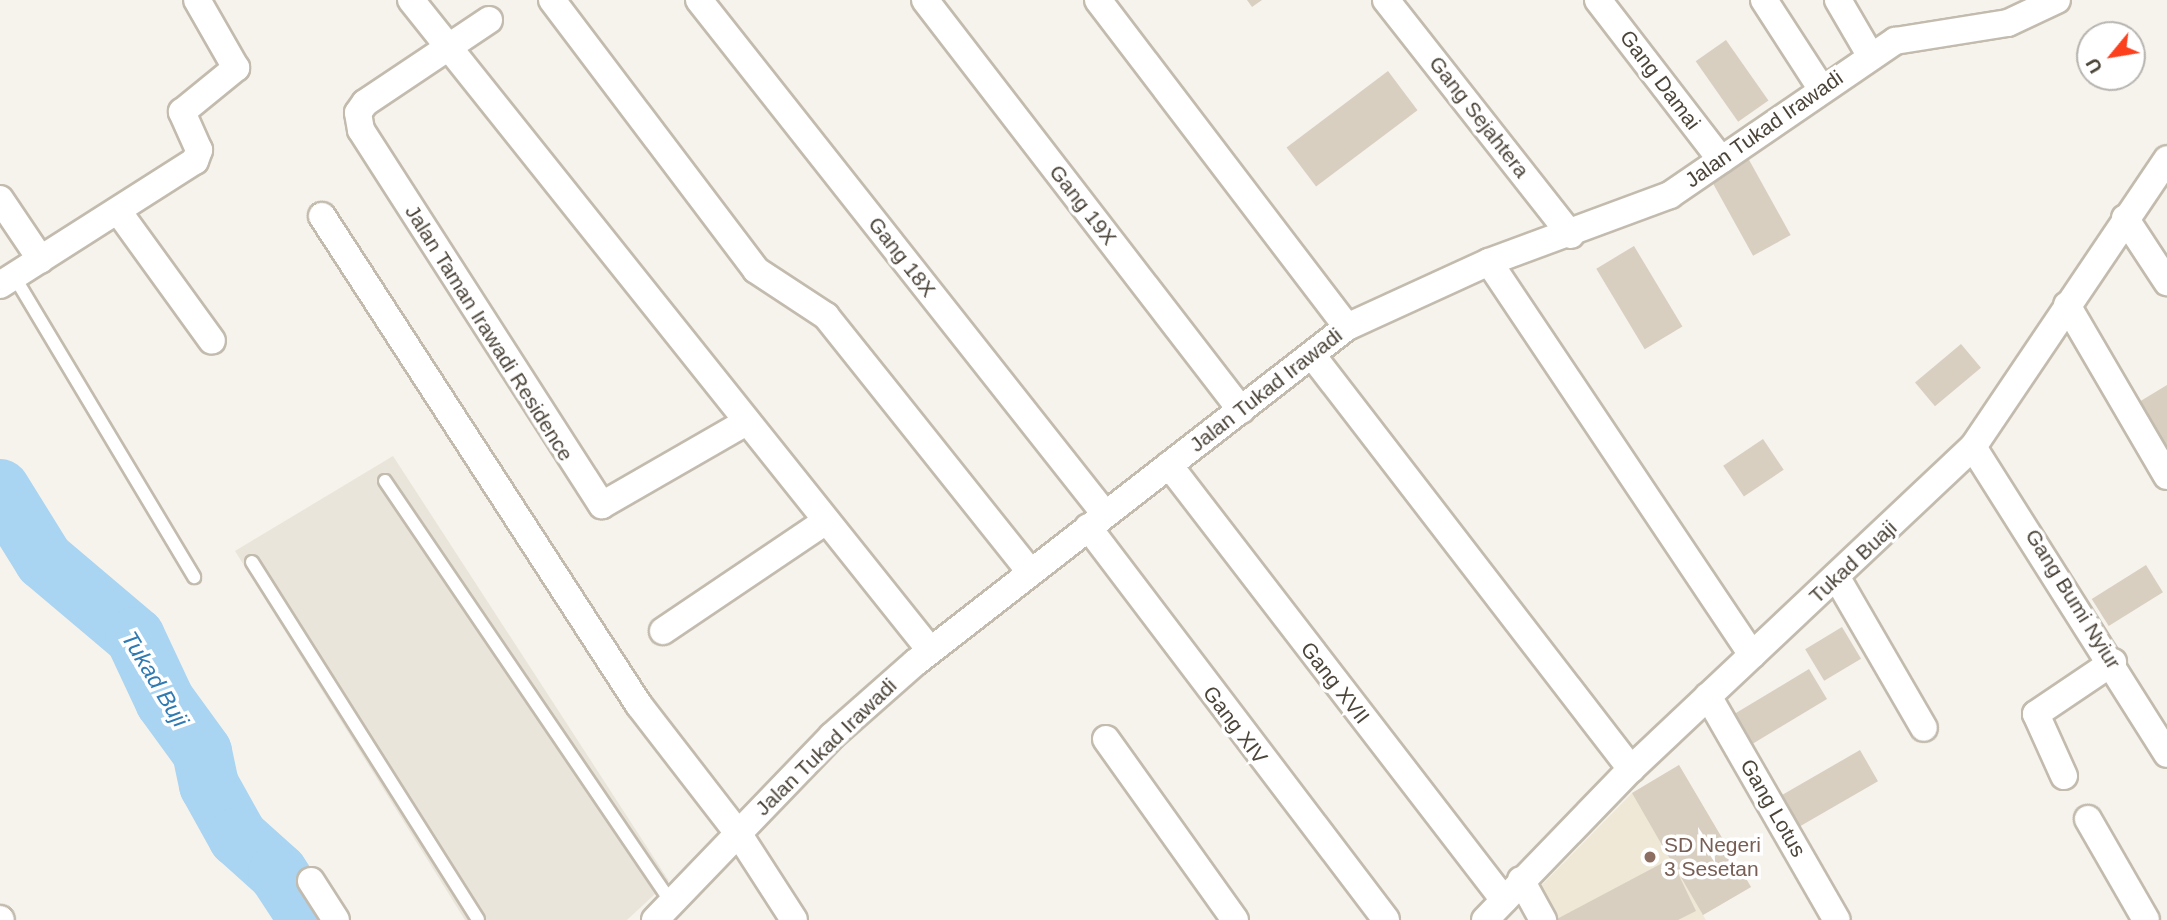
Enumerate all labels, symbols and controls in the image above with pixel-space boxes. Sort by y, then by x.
north arrow [2076,21,2146,91]
street label: Gang Damai [1614,25,1706,135]
street label: Gang Sejahtera [1424,51,1534,183]
text: U [2082,55,2107,77]
street label: Jalan Tukad Irawadi [1680,65,1848,193]
street label: Gang 19X [1044,160,1122,250]
street label: Jalan Taman Irawadi Residence [399,200,579,466]
street label: Gang 18X [863,212,941,302]
street label: Jalan Tukad Irawadi [1185,322,1347,458]
street label: Tukad Buaji [1804,515,1902,609]
street label: Gang Bumi Nyiur [2020,525,2126,673]
water label: Tukad Buji [116,626,194,732]
street label: Gang XVII [1295,637,1375,729]
street label: Jalan Tukad Irawadi [750,673,902,821]
street label: Gang XIV [1198,681,1272,769]
street label: Gang Lotus [1735,755,1811,861]
place label: SD Negeri 3 Sesetan [1664,832,1761,882]
marker: SD Negeri 3 Sesetan [1642,849,1658,865]

